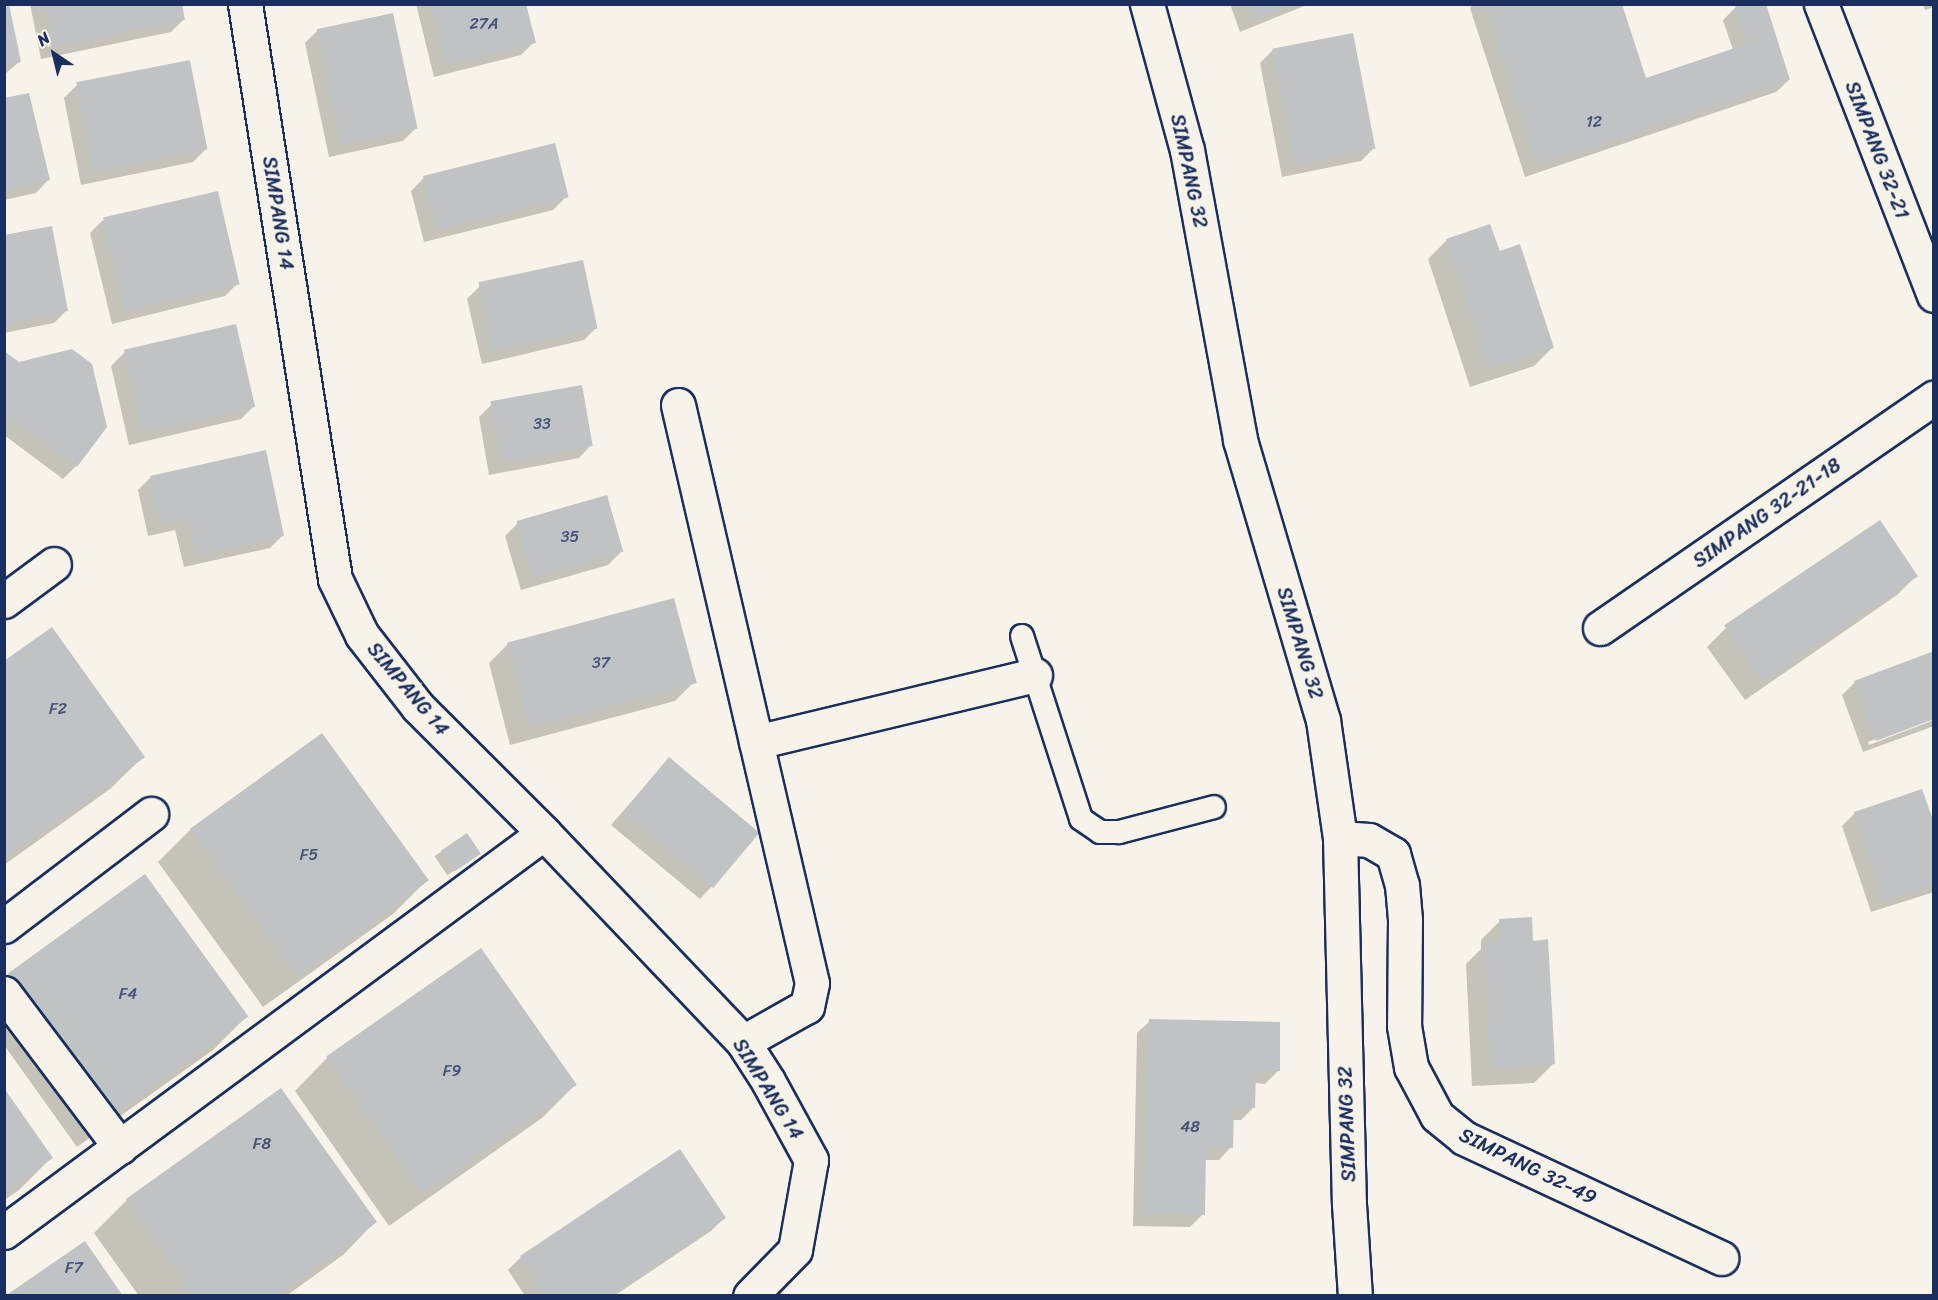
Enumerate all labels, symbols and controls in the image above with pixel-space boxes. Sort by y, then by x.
house number: 27A [470,14,498,34]
north arrow [24,24,84,84]
text: N [31,24,56,54]
street label: SIMPANG 32-21 [1840,78,1914,222]
street label: SIMPANG 32 [1165,112,1213,230]
house number: 12 [1586,112,1602,132]
street label: SIMPANG 14 [257,155,299,271]
house number: 33 [533,414,551,434]
street label: SIMPANG 32-21-18 [1688,453,1846,573]
house number: 35 [561,527,579,547]
street label: SIMPANG 32 [1272,584,1328,702]
street label: SIMPANG 14 [362,637,454,741]
house number: 37 [592,653,610,673]
house number: F2 [49,699,67,719]
house number: F5 [300,845,318,865]
house number: F4 [119,984,137,1004]
street label: SIMPANG 14 [727,1034,809,1144]
house number: F9 [443,1061,461,1081]
street label: SIMPANG 32 [1333,1066,1361,1182]
house number: 48 [1180,1117,1200,1137]
street label: SIMPANG 32-49 [1455,1122,1601,1210]
house number: F8 [253,1134,271,1154]
house number: F7 [65,1258,83,1278]

